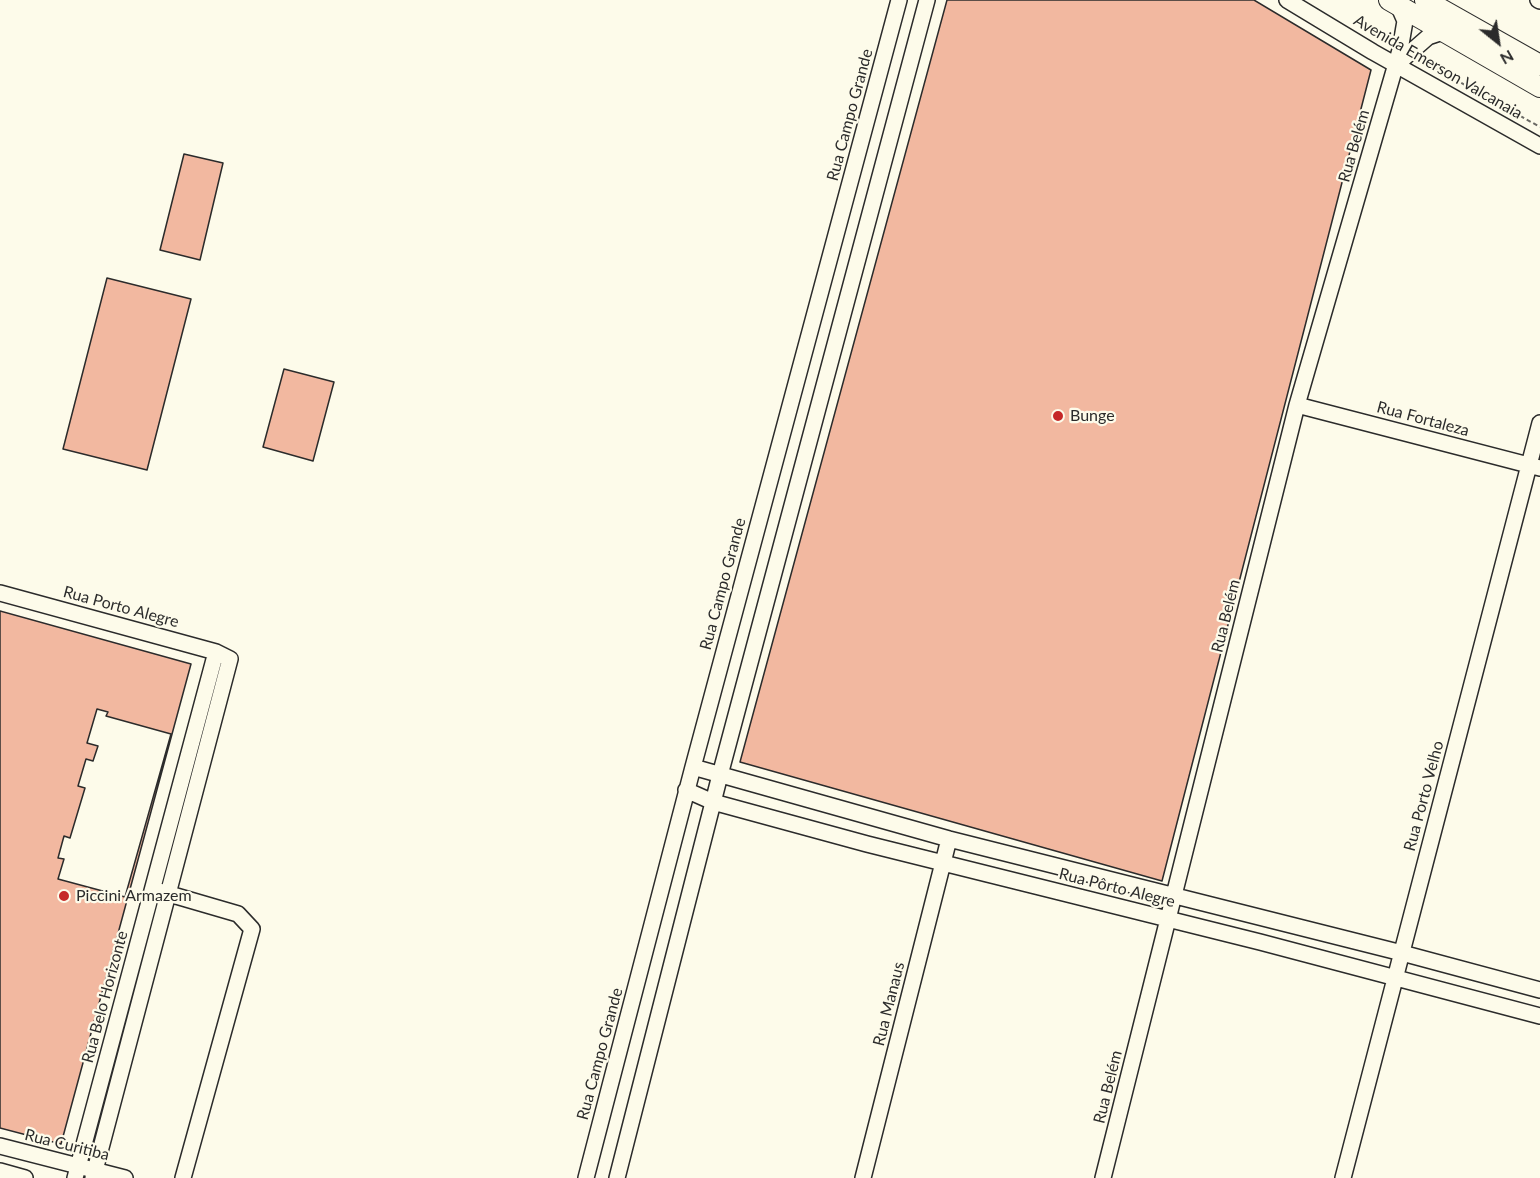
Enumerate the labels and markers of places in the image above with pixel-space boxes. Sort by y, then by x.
place label: Bunge [1070,406,1115,426]
marker: Bunge [1051,409,1065,423]
place label: Piccini Armazem [76,886,192,906]
marker: Piccini Armazem [57,889,71,903]

